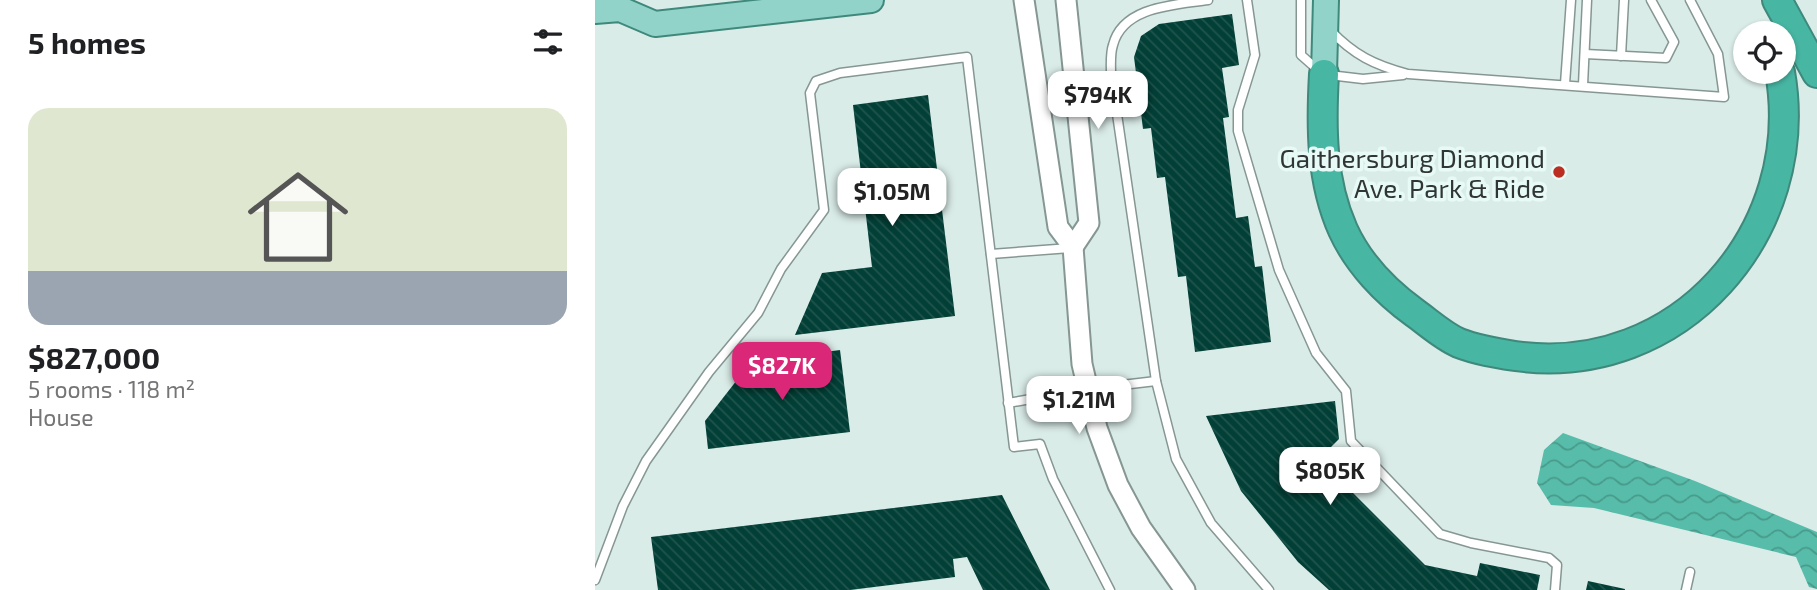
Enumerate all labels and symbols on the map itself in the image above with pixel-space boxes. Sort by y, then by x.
pin: $794K [1049,72,1147,131]
place label: Gaithersburg Diamond Ave. Park & Ride [1280,142,1545,203]
marker: Gaithersburg Diamond Ave. Park & Ride [1551,164,1567,180]
pin: $1.05M [835,168,949,228]
pin: $827K [733,342,831,402]
pin: $1.21M [1022,376,1136,436]
pin: $805K [1281,448,1379,507]

